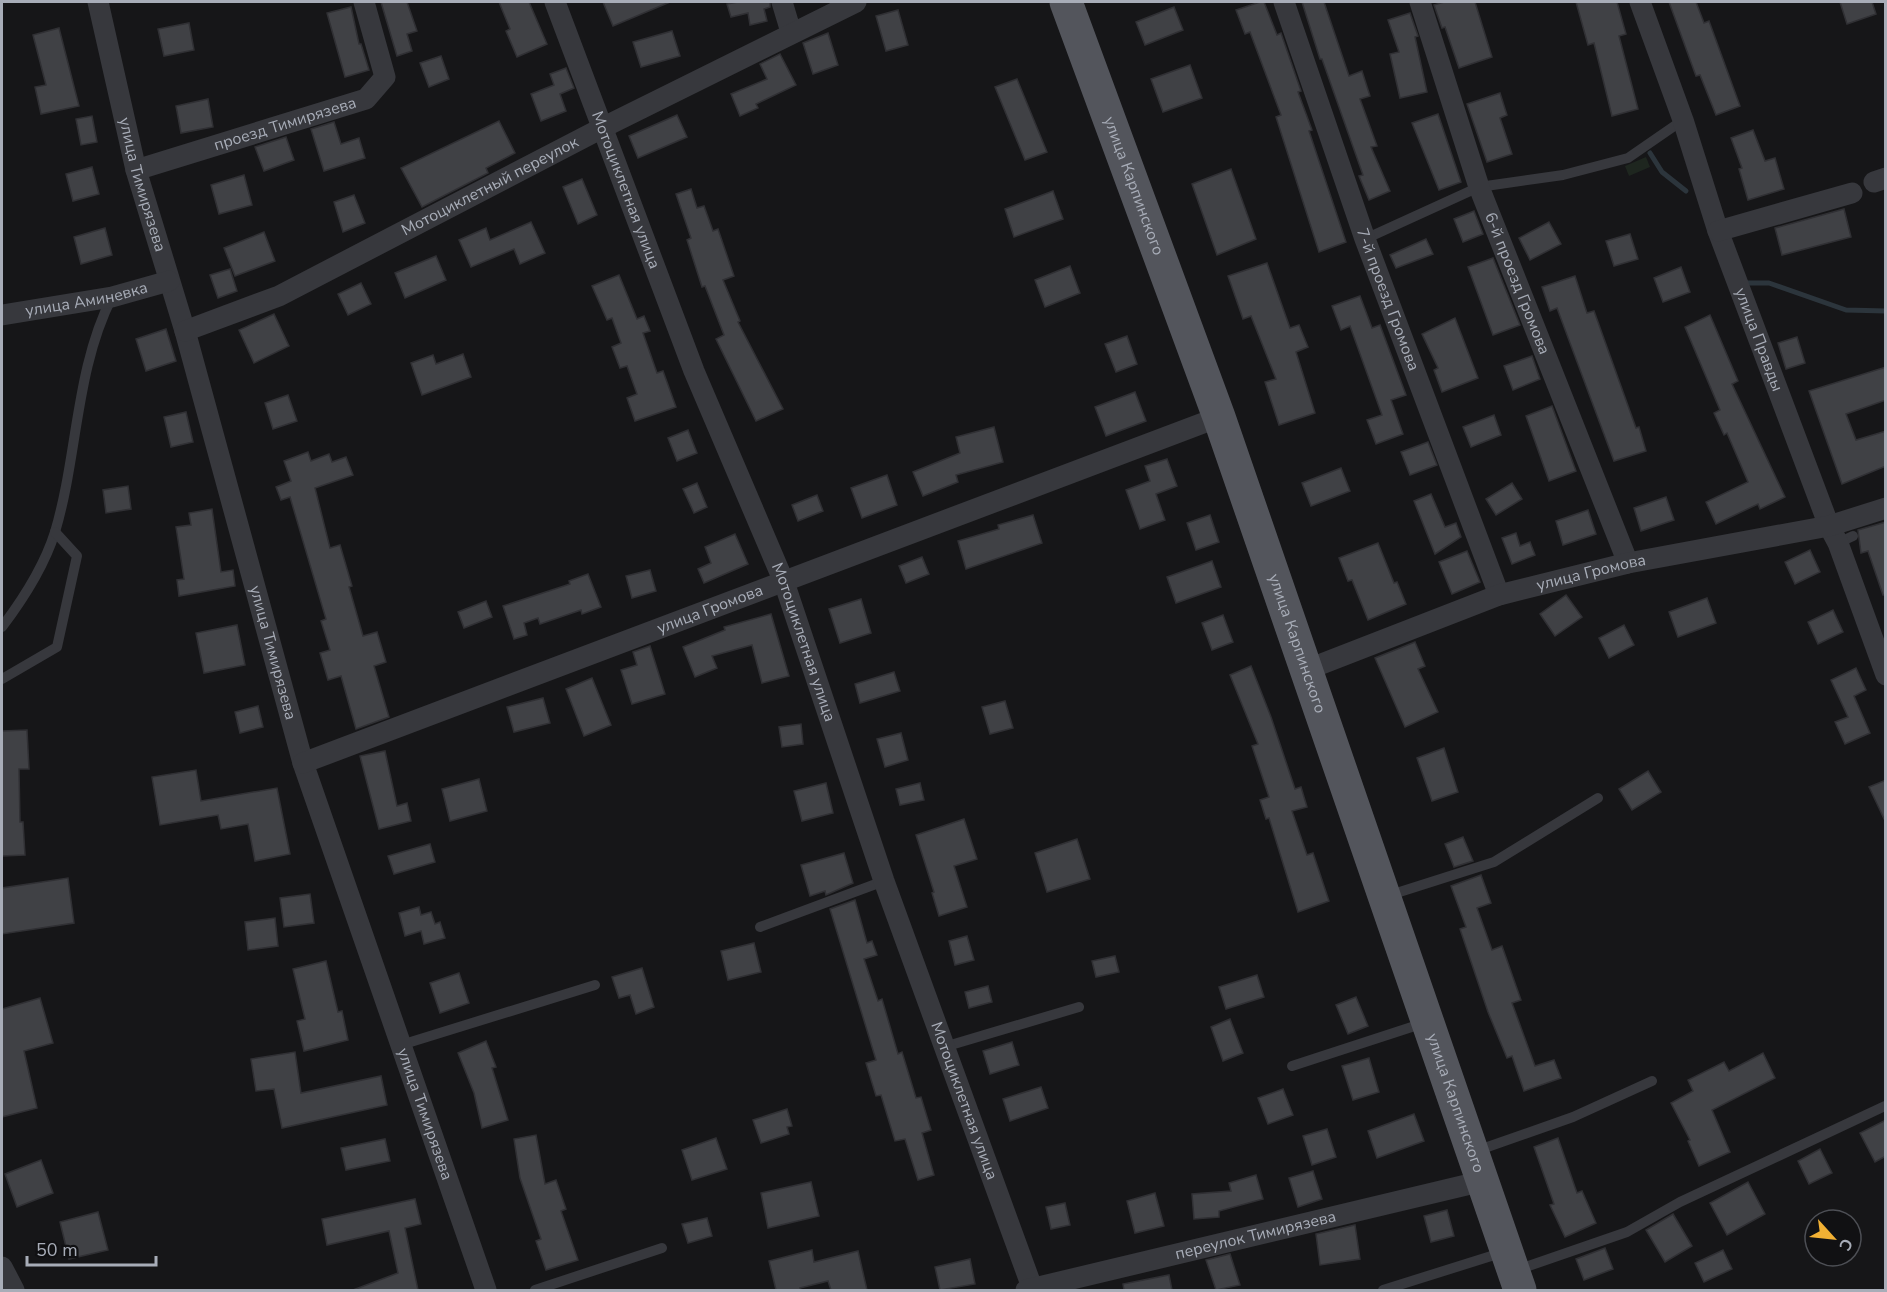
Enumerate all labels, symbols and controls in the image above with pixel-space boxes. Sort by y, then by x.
street label: проезд Тимирязева [211,92,359,156]
street label: Мотоциклетная улица [586,108,666,272]
street label: улица Карпинского [1098,113,1169,258]
street label: улица Тимирязева [113,115,171,255]
street label: Мотоциклетный переулок [398,131,583,241]
street label: 6-й проезд Громова [1479,209,1555,358]
street label: 7-й проезд Громова [1351,225,1425,374]
street label: улица Аминевка [24,276,150,322]
street label: улица Правды [1729,285,1788,395]
street label: улица Громова [1534,549,1648,596]
street label: Мотоциклетная улица [766,559,841,725]
street label: улица Карпинского [1263,571,1331,716]
street label: улица Громова [654,579,766,639]
street label: улица Тимирязева [244,583,302,722]
street label: Мотоциклетная улица [925,1019,1003,1183]
street label: улица Карпинского [1421,1030,1490,1176]
street label: улица Тимирязева [392,1045,458,1183]
street label: переулок Тимирязева [1173,1205,1338,1265]
north arrow [1803,1208,1863,1268]
scale bar [27,1229,156,1267]
text: С [1833,1235,1858,1254]
text: 50 m [36,1238,78,1262]

